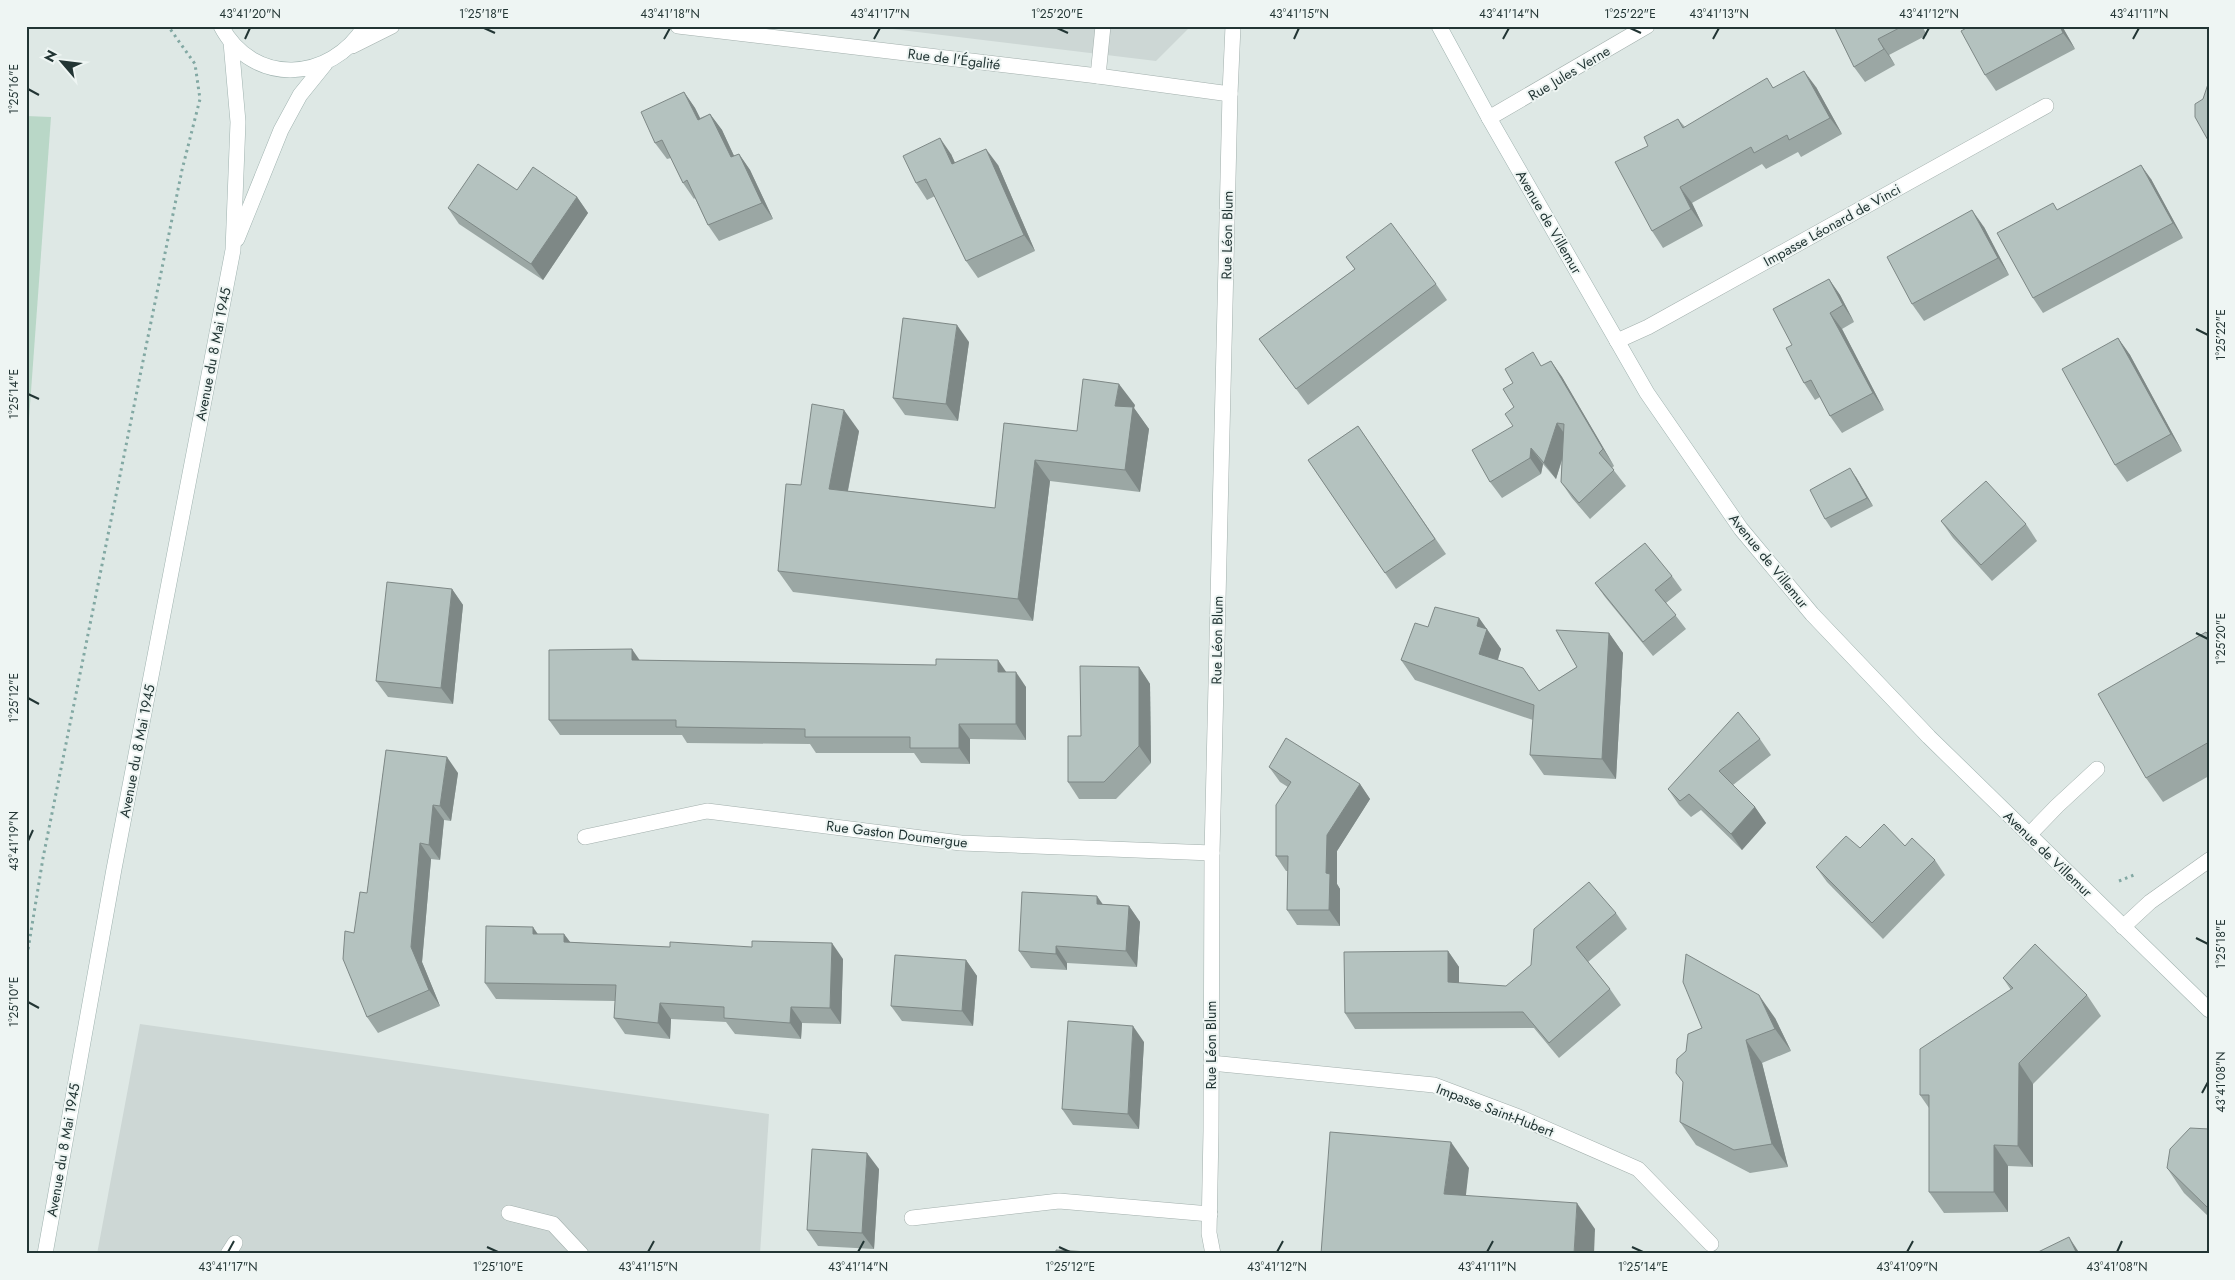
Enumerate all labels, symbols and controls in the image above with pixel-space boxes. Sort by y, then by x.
text: 43°41'20"N [219,5,281,23]
text: 1°25'18"E [459,5,509,23]
text: 43°41'18"N [640,5,700,23]
text: 43°41'17"N [850,5,910,23]
text: 1°25'20"E [1031,5,1083,23]
text: 43°41'15"N [1269,5,1329,23]
text: 43°41'14"N [1479,5,1539,23]
text: 1°25'22"E [1604,5,1656,23]
text: 43°41'13"N [1689,5,1749,23]
text: 43°41'12"N [1899,5,1959,23]
text: 43°41'11"N [2110,5,2168,23]
north arrow [38,38,88,88]
street label: Rue Jules Verne [1524,41,1614,105]
street label: Rue de l'Égalité [907,43,1001,75]
text: N [39,46,62,66]
text: 1°25'16"E [5,64,23,114]
street label: Avenue de Villemur [1511,166,1587,278]
street label: Impasse Léonard de Vinci [1760,179,1904,271]
street label: Rue Léon Blum [1216,191,1238,279]
street label: Avenue du 8 Mai 1945 [190,285,236,422]
text: 1°25'22"E [2212,309,2230,361]
text: 1°25'14"E [5,369,23,419]
street label: Avenue de Villemur [1724,509,1814,613]
street label: Rue Léon Blum [1206,596,1228,684]
text: 1°25'20"E [2212,613,2230,665]
text: 1°25'12"E [5,673,23,723]
street label: Avenue du 8 Mai 1945 [114,682,160,819]
street label: Avenue de Villemur [1999,806,2097,902]
text: 43°41'19"N [5,811,23,871]
street label: Rue Gaston Doumergue [825,815,969,853]
text: 1°25'18"E [2212,919,2230,969]
text: 1°25'10"E [5,977,23,1027]
street label: Rue Léon Blum [1201,1001,1221,1089]
text: 43°41'08"N [2212,1051,2230,1113]
street label: Impasse Saint-Hubert [1433,1078,1557,1142]
street label: Avenue du 8 Mai 1945 [41,1081,85,1218]
text: 43°41'17"N [198,1258,258,1276]
text: 1°25'10"E [473,1258,523,1276]
text: 43°41'15"N [618,1258,678,1276]
text: 43°41'14"N [828,1258,888,1276]
text: 1°25'12"E [1045,1258,1095,1276]
text: 43°41'12"N [1247,1258,1307,1276]
text: 43°41'11"N [1458,1258,1516,1276]
text: 1°25'14"E [1618,1258,1668,1276]
text: 43°41'09"N [1876,1258,1938,1276]
text: 43°41'08"N [2086,1258,2148,1276]

